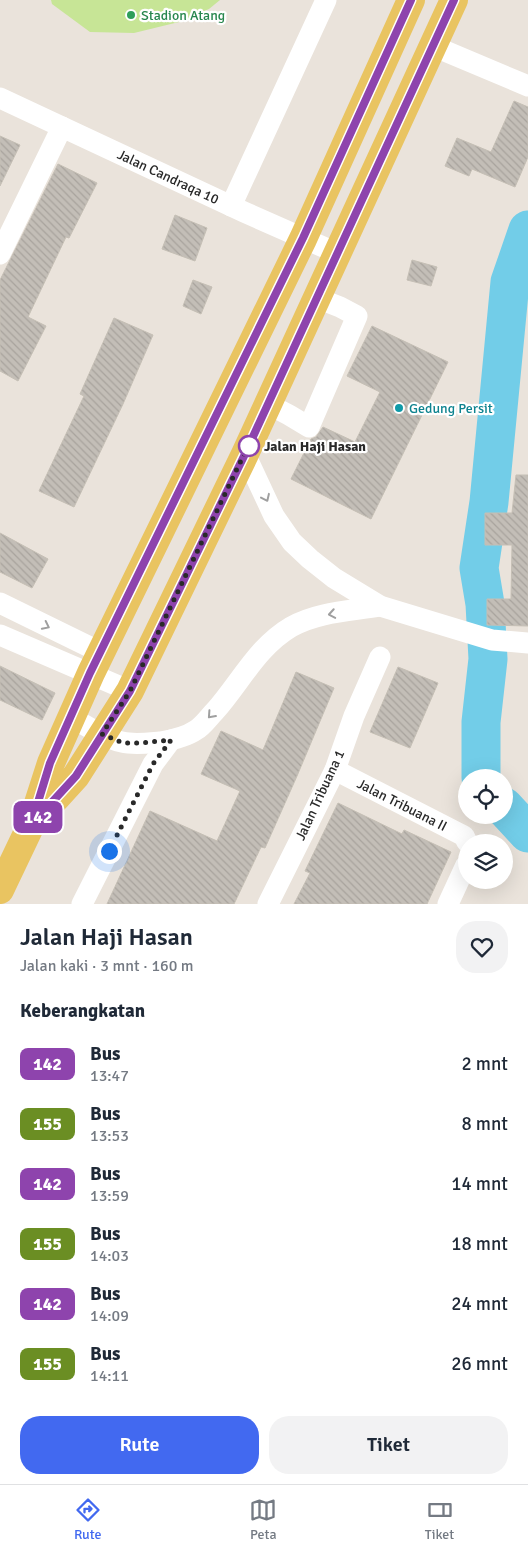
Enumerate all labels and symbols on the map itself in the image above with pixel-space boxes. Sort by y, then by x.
place label: Stadion Atang [141,7,225,24]
marker: Stadion Atang [125,9,137,21]
street label: Jalan Candraqa 10 [114,146,222,208]
place label: Gedung Persit [409,400,493,417]
marker: Gedung Persit [393,402,405,414]
marker: Jalan Haji Hasan [238,435,260,457]
place label: Jalan Haji Hasan [264,438,366,455]
one-way arrow [259,493,270,502]
one-way arrow [328,609,337,619]
one-way arrow [41,619,50,630]
one-way arrow [208,709,217,718]
street label: Jalan Tribuana 1 [292,747,348,843]
street label: Jalan Tribuana II [354,775,450,835]
line badge: 142 [9,801,67,833]
your location [97,839,122,864]

